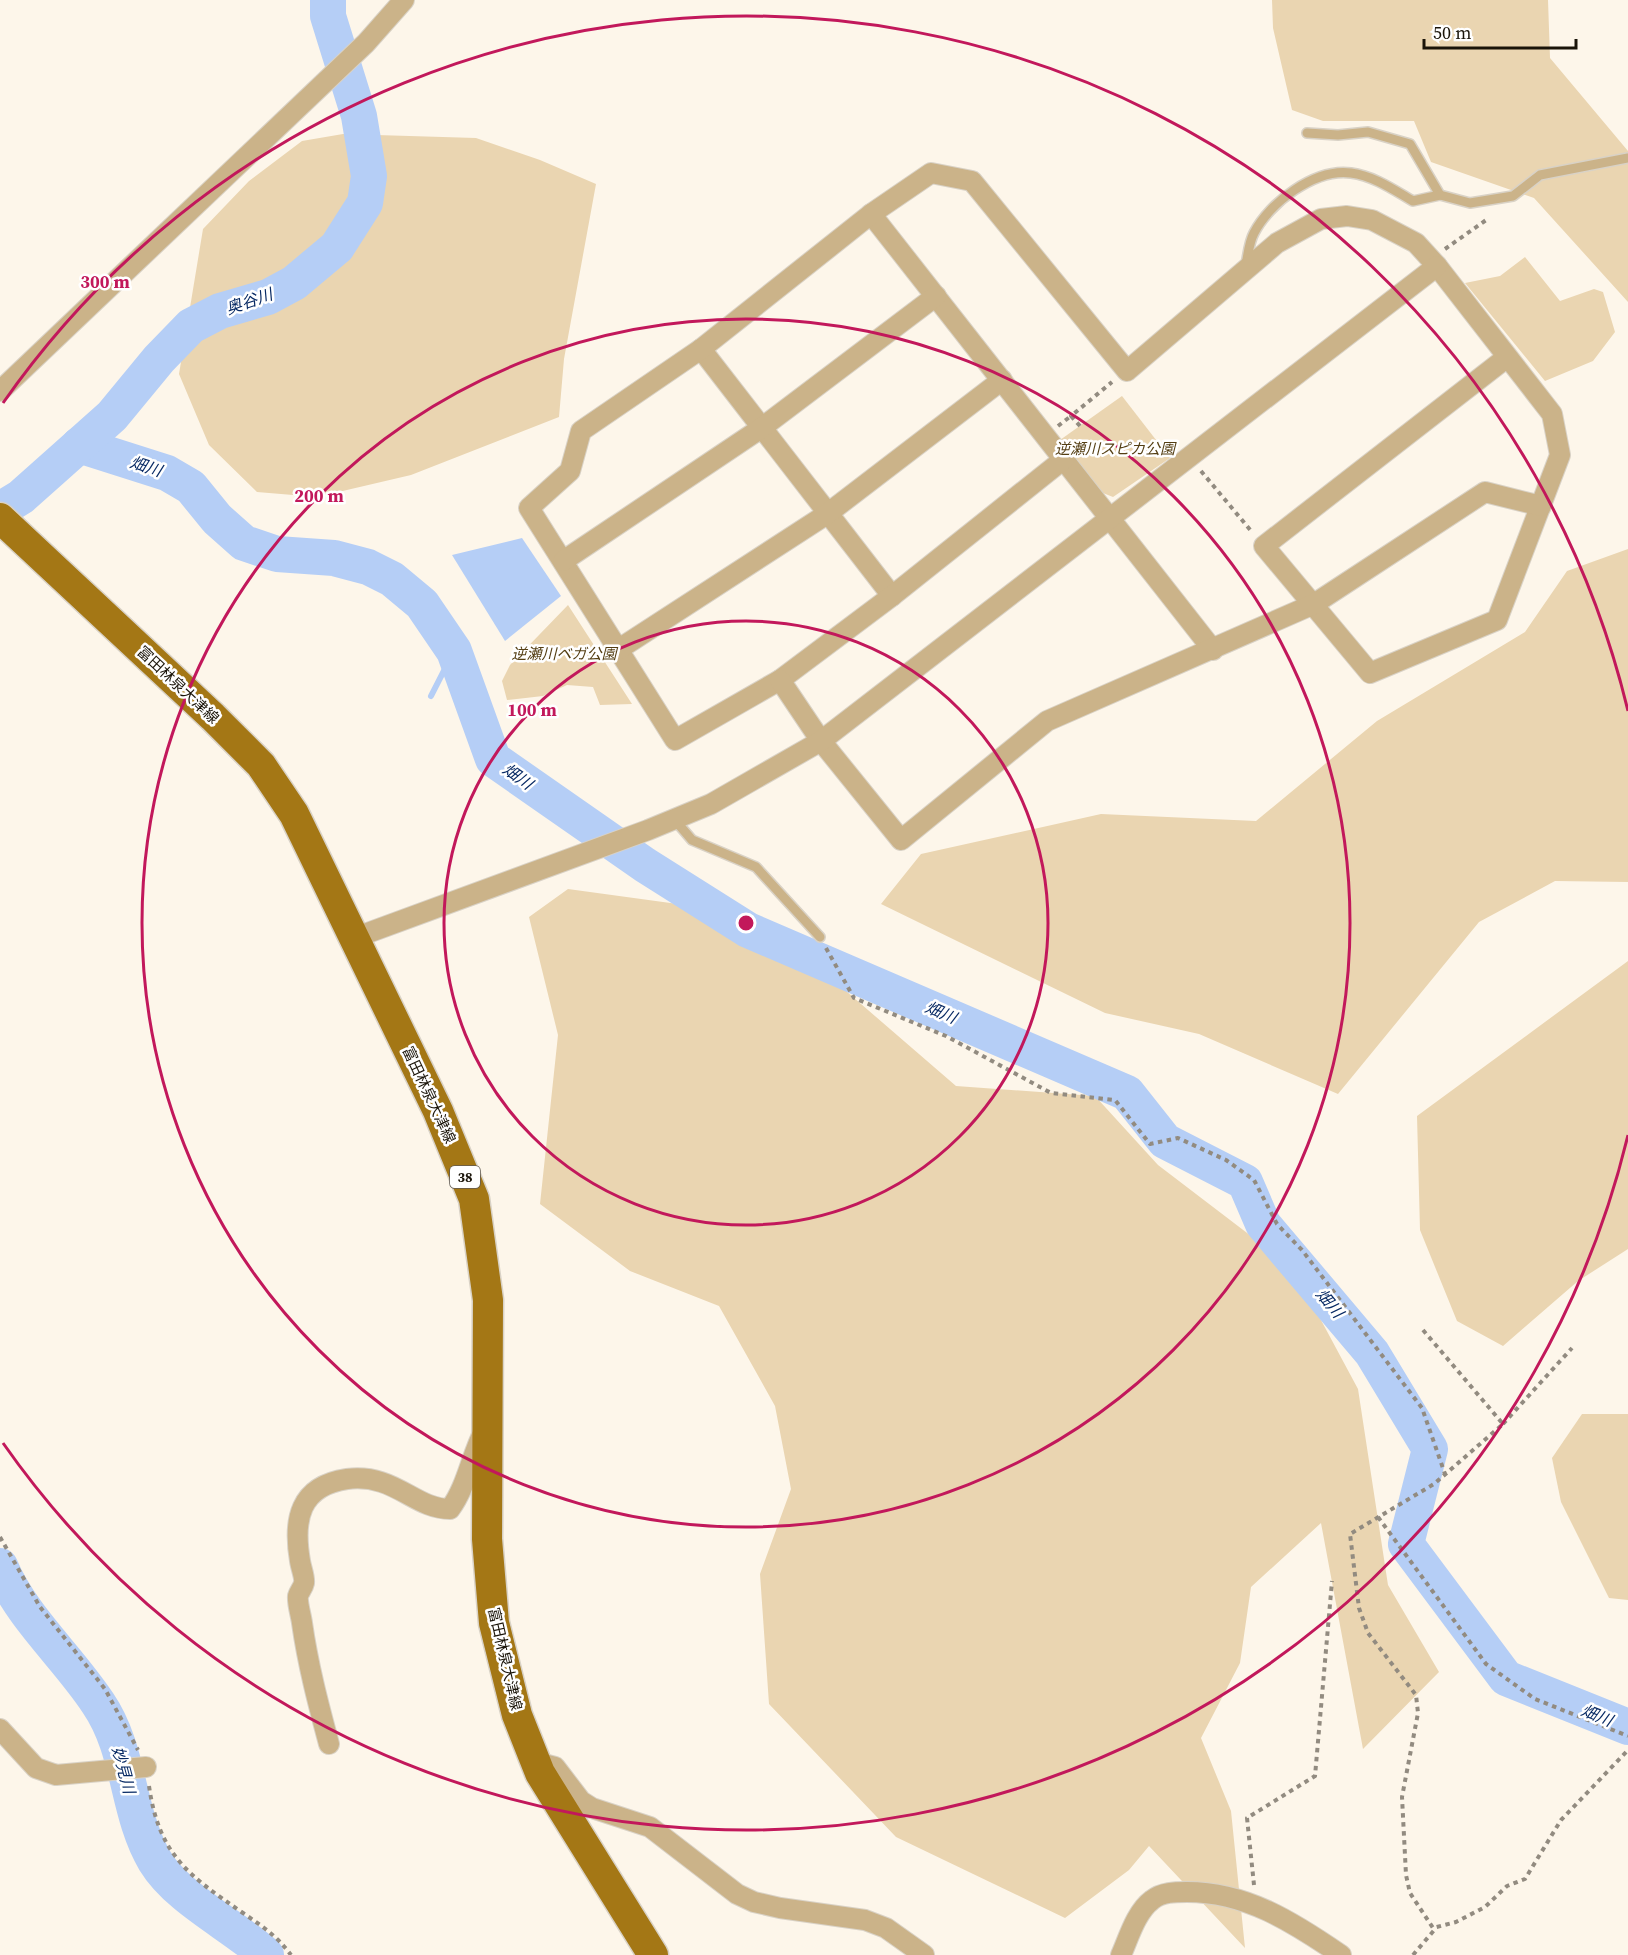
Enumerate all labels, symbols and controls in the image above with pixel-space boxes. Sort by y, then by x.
scale bar [1424,12,1576,50]
text: 50 m [1433,20,1471,45]
text: 300 m [80,269,130,294]
water label: 奥谷川 [223,282,277,319]
park label: 逆瀬川スピカ公園 [1055,438,1177,459]
water label: 畑川 [127,451,167,482]
text: 200 m [294,483,344,508]
street label: 富田林泉大津線 [133,641,224,728]
park label: 逆瀬川ベガ公園 [511,643,618,664]
text: 100 m [507,697,557,722]
water label: 畑川 [499,758,539,795]
centre of rings [736,913,756,933]
water label: 畑川 [922,996,962,1029]
street label: 富田林泉大津線 [398,1043,461,1147]
road number: 38 [450,1166,480,1188]
water label: 畑川 [1311,1284,1350,1324]
street label: 富田林泉大津線 [483,1605,528,1712]
water label: 畑川 [1578,1699,1618,1732]
water label: 妙見川 [107,1744,141,1798]

